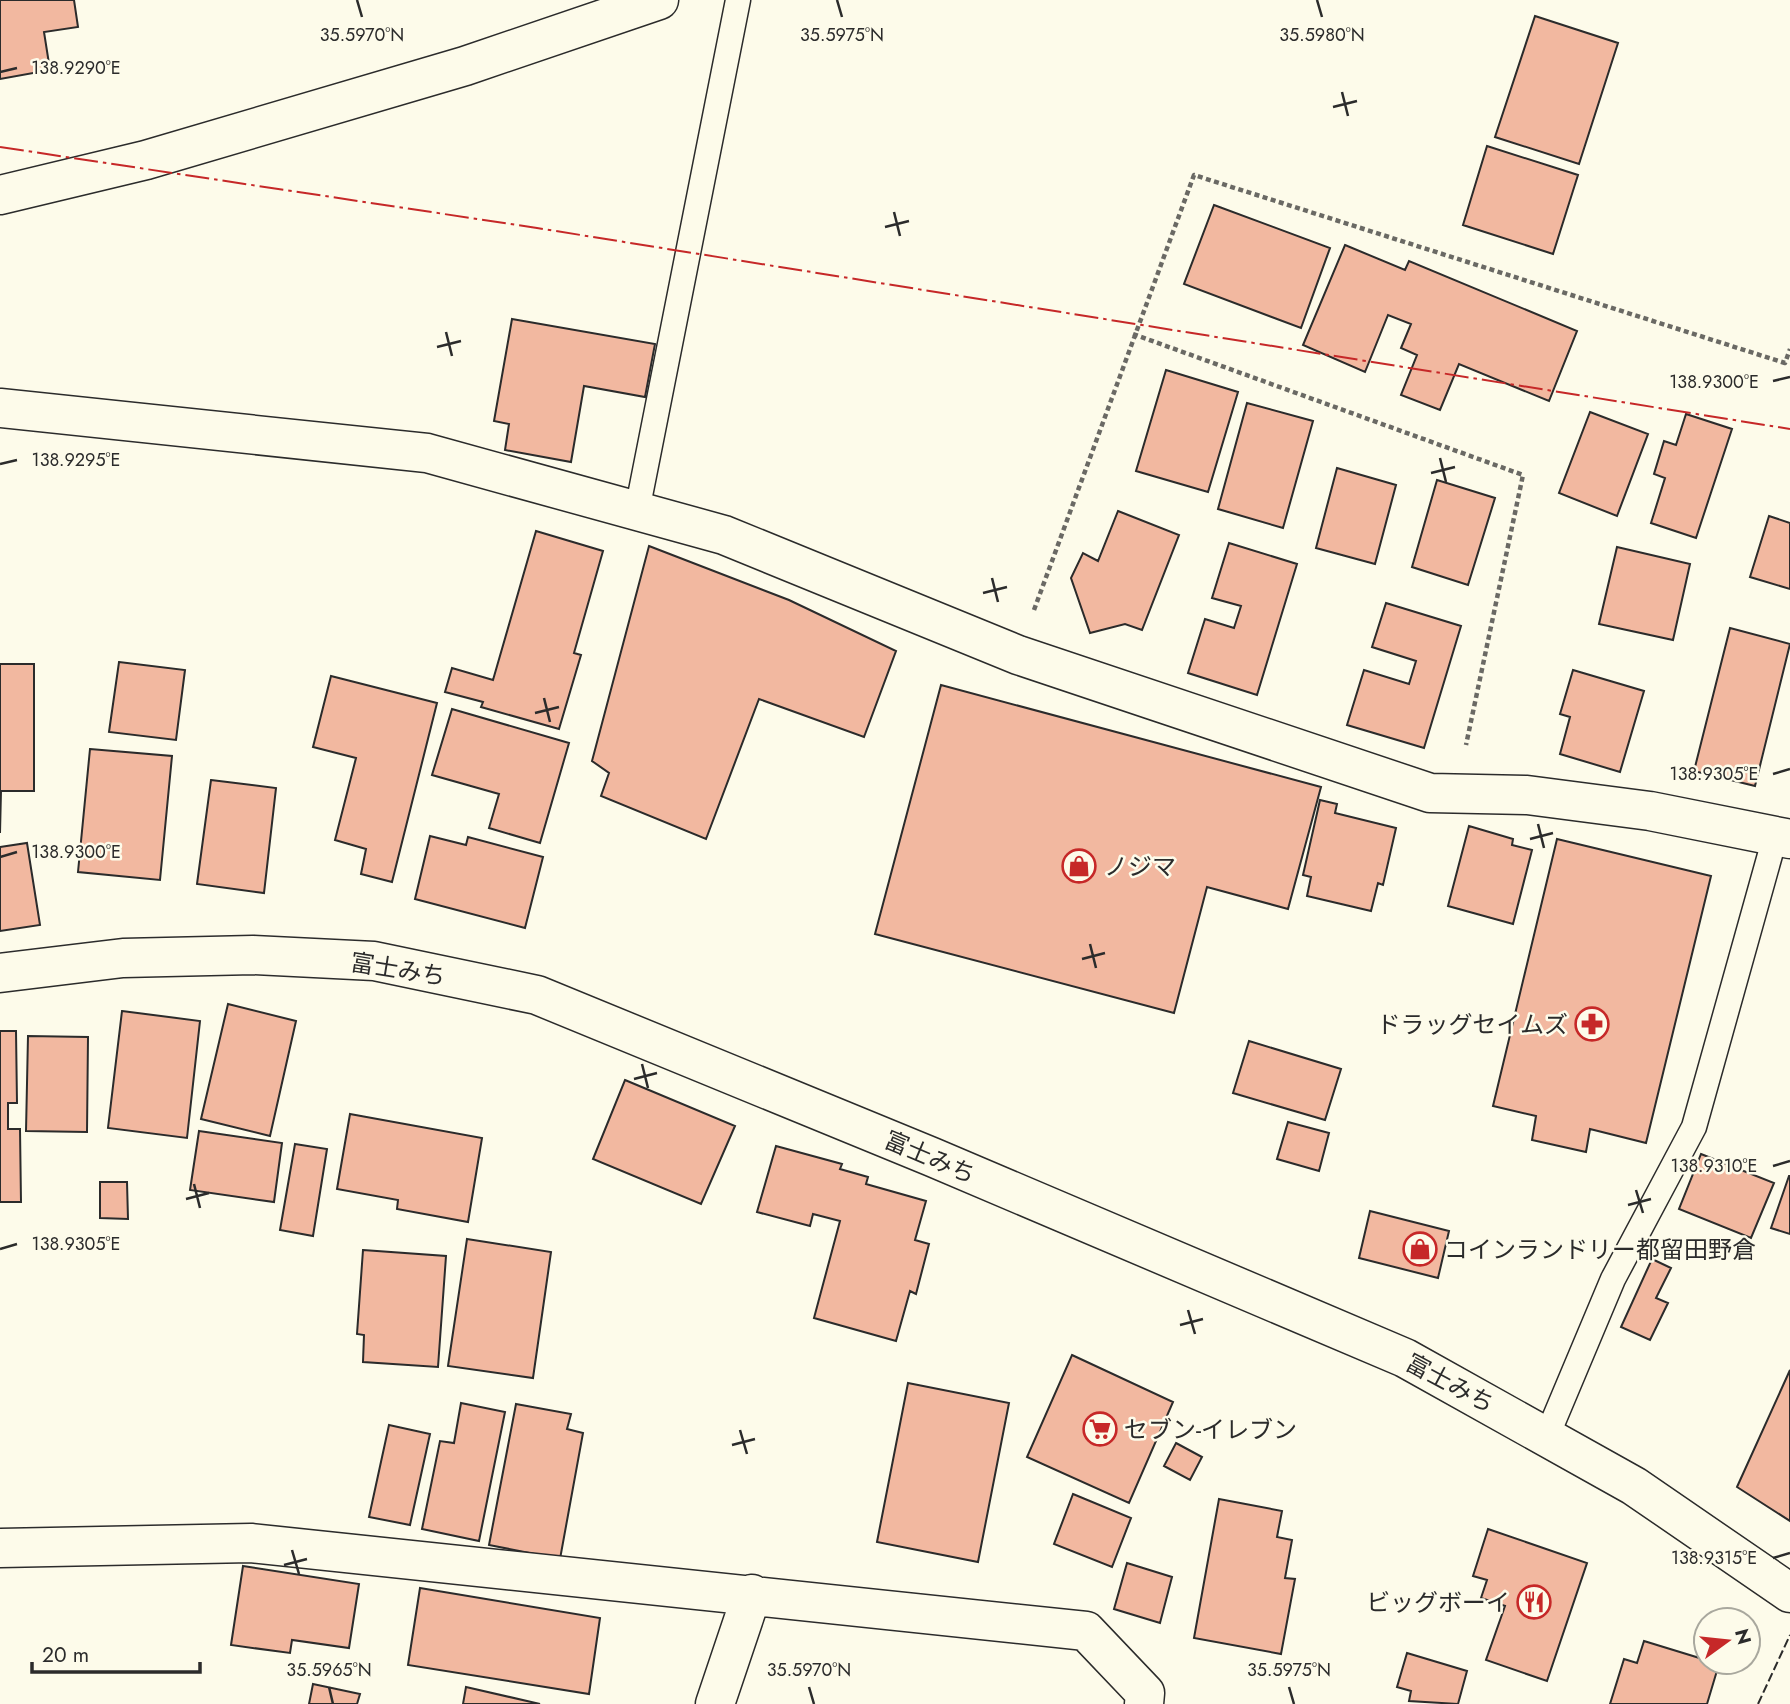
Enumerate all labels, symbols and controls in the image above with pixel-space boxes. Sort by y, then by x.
text: 35.5970°N [320,22,404,48]
text: 35.5975°N [800,22,884,48]
text: 35.5980°N [1279,22,1365,48]
text: 138.9290°E [31,55,121,81]
text: 138.9300°E [1669,369,1759,395]
text: 138.9295°E [32,447,120,473]
text: 138.9305°E [1670,761,1758,787]
text: 138.9300°E [31,839,121,865]
shop icon: ノジマ [1060,847,1098,885]
place label: ノジマ [1104,849,1176,884]
street label: 富士みち [348,944,448,994]
pharmacy icon: ドラッグセイムズ [1573,1005,1611,1043]
place label: ドラッグセイムズ [1376,1007,1568,1042]
street label: 富士みち [879,1122,981,1192]
text: 138.9310°E [1671,1153,1757,1179]
shop icon: コインランドリー都留田野倉 [1401,1230,1439,1268]
text: 138.9305°E [32,1231,120,1257]
place label: コインランドリー都留田野倉 [1444,1232,1756,1267]
street label: 富士みち [1399,1345,1501,1421]
supermarket icon: セブン-イレブン [1081,1410,1119,1448]
place label: セブン-イレブン [1124,1412,1297,1447]
text: 138.9315°E [1671,1545,1757,1571]
restaurant icon: ビッグボーイ [1515,1583,1553,1621]
place label: ビッグボーイ [1366,1585,1510,1620]
north arrow [1692,1606,1762,1676]
text: N [1728,1626,1758,1648]
scale bar [32,1630,200,1674]
text: 20 m [42,1640,89,1670]
text: 35.5965°N [286,1657,372,1683]
text: 35.5970°N [767,1657,851,1683]
text: 35.5975°N [1247,1657,1331,1683]

